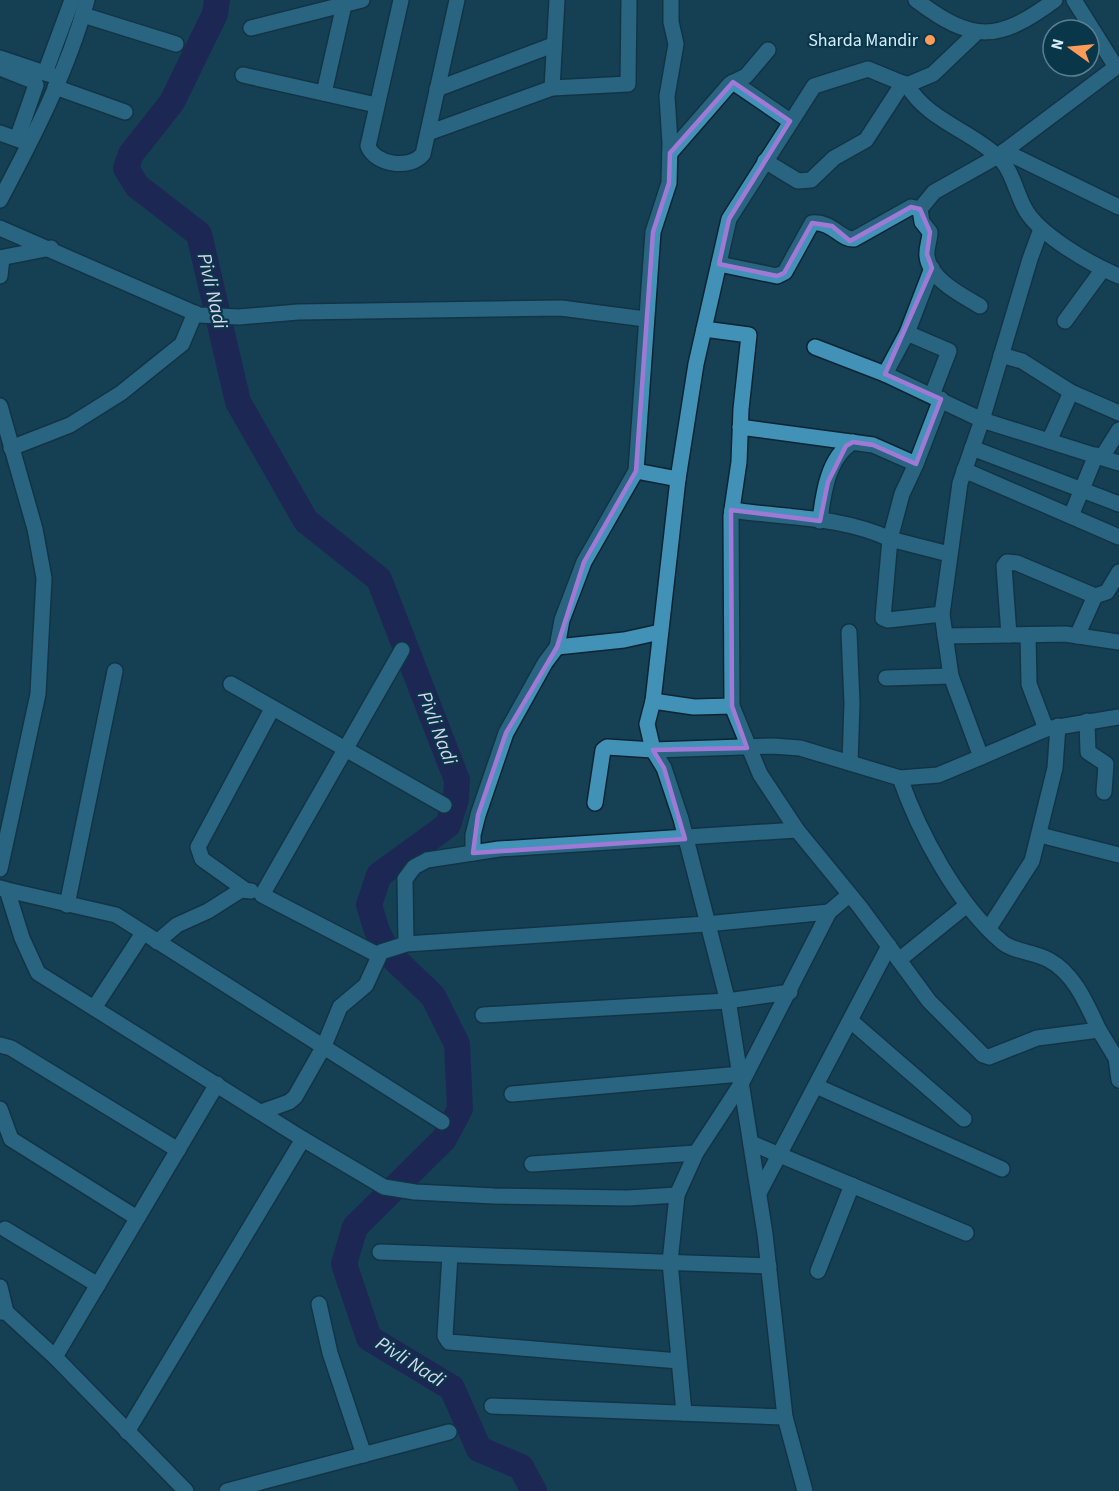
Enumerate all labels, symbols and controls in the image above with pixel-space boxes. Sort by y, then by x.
north arrow [1041,18,1101,78]
place label: Sharda Mandir [808,28,919,53]
marker: Sharda Mandir [923,33,937,47]
text: N [1045,36,1069,52]
water label: Pivli Nadi [190,250,234,332]
water label: Pivli Nadi [410,687,464,769]
water label: Pivli Nadi [370,1330,450,1394]

